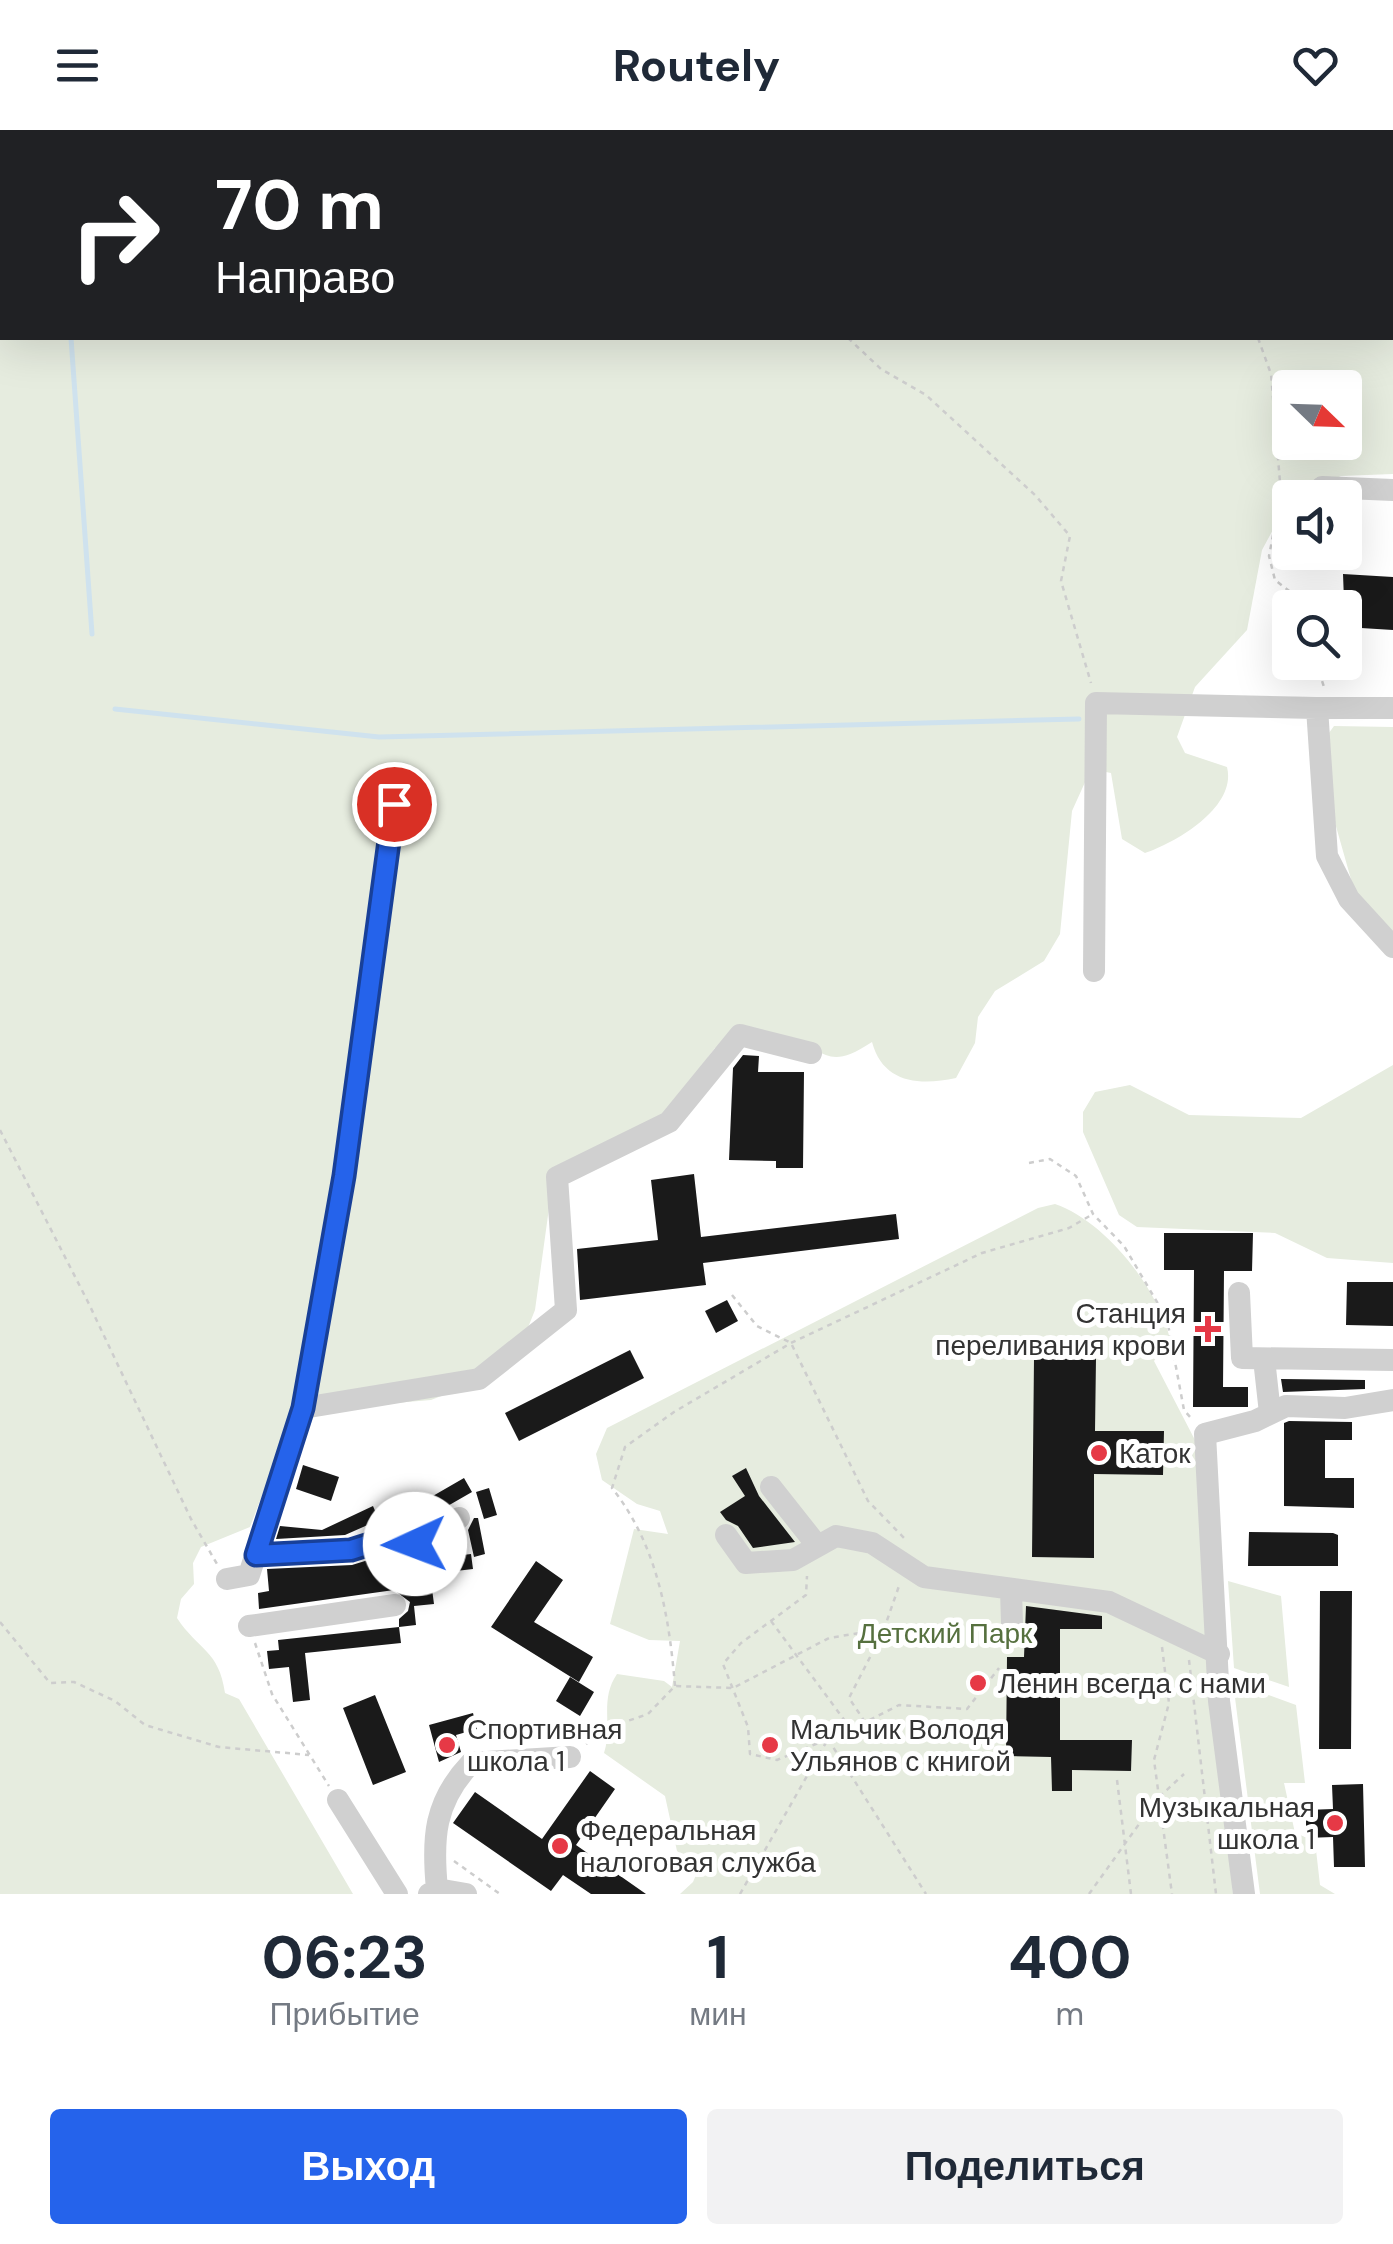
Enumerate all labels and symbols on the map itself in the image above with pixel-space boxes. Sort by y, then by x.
north arrow [1272,370,1362,460]
pin [352,762,437,847]
place label: Станция переливания крови [935,1295,1186,1364]
marker: Станция переливания крови [1195,1316,1221,1342]
place label: Каток [1119,1435,1191,1472]
marker: Каток [1088,1442,1110,1464]
position arrow [363,1492,467,1596]
park label: Детский Парк [858,1615,1033,1652]
place label: Ленин всегда с нами [998,1665,1266,1702]
marker: Ленин всегда с нами [967,1672,989,1694]
place label: Спортивная школа 1 [467,1711,622,1780]
place label: Мальчик Володя Ульянов с книгой [790,1711,1011,1780]
marker: Спортивная школа 1 [436,1734,458,1756]
marker: Мальчик Володя Ульянов с книгой [759,1734,781,1756]
place label: Музыкальная школа 1 [1139,1789,1315,1858]
place label: Федеральная налоговая служба [580,1812,816,1881]
marker: Музыкальная школа 1 [1324,1812,1346,1834]
marker: Федеральная налоговая служба [549,1835,571,1857]

